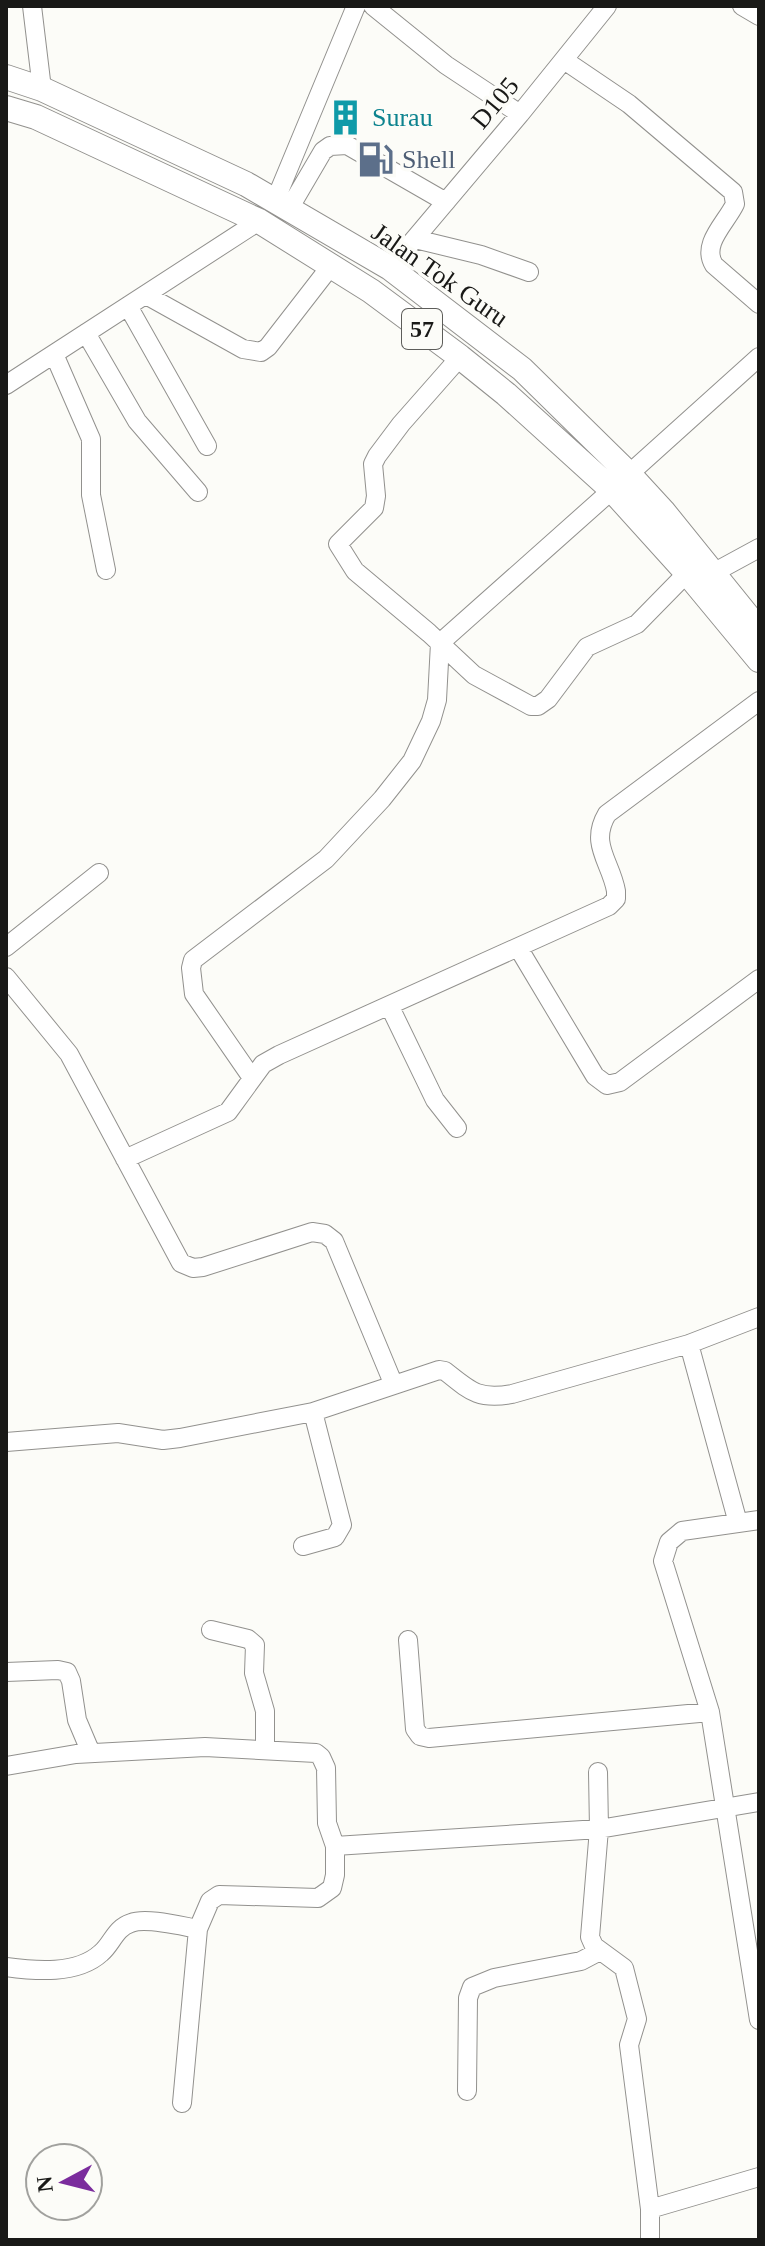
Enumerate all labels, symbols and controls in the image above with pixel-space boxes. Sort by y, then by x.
street label: D105 [465,72,525,134]
building icon: Surau [327,98,365,136]
place label: Surau [372,103,433,132]
fuel station icon: Shell [357,140,395,178]
place label: Shell [402,145,455,174]
street label: Jalan Tok Guru [366,217,514,333]
road number: 57 [402,309,442,349]
north arrow [24,2142,104,2222]
text: N [31,2175,58,2194]

